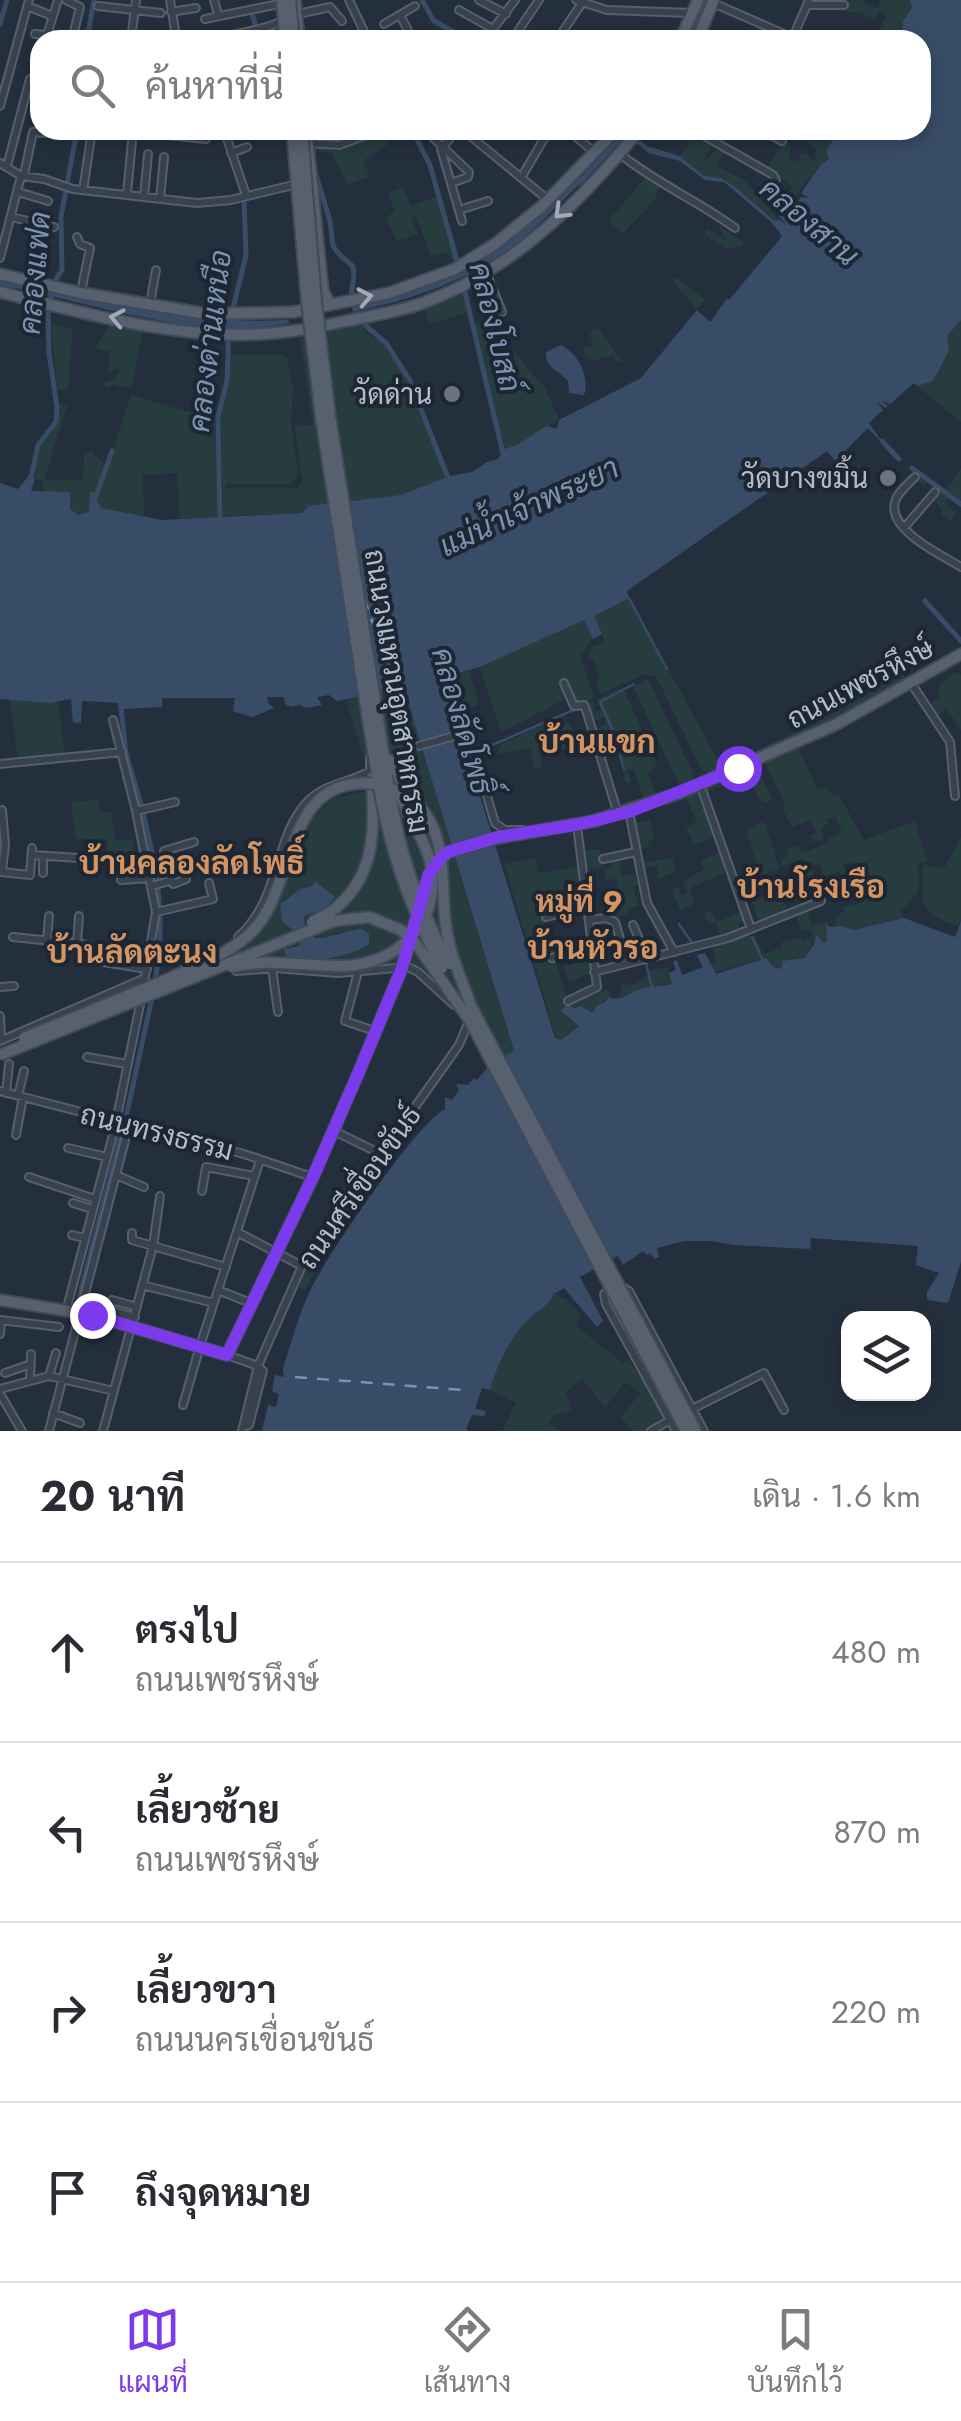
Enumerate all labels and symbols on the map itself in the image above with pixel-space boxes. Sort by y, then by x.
water label: คลองสาน [750,167,868,276]
one-way arrow [555,200,573,218]
water label: คลองแฟด [8,210,61,336]
water label: คลองด่านเหนือ [177,247,242,435]
water label: คลองโบสถ์ [459,258,533,400]
one-way arrow [357,288,374,309]
one-way arrow [109,309,126,330]
place label: วัดด่าน [353,374,432,415]
marker: วัดด่าน [441,383,463,405]
water label: แม่น้ำเจ้าพระยา [430,442,626,567]
place label: วัดบางขมิ้น [741,455,868,499]
marker: วัดบางขมิ้น [877,467,899,489]
street label: ถนนวงแหวนอุตสาหกรรม [354,546,439,836]
street label: ถนนเพชรหึงษ์ [780,627,942,739]
water label: คลองลัดโพธิ์ [421,641,510,805]
district label: บ้านแขก [539,719,656,765]
route start [716,746,762,792]
district label: บ้านคลองลัดโพธิ์ [79,834,305,886]
district label: บ้านโรงเรือ [737,864,885,910]
district label: หมู่ที่ 9 [535,876,623,923]
district label: บ้านหัวรอ [528,925,658,971]
district label: บ้านลัดตะนง [47,929,217,975]
street label: ถนนทรงธรรม [76,1094,238,1171]
street label: ถนนศรีเขื่อนขันธ์ [284,1095,431,1278]
route end [70,1293,116,1339]

